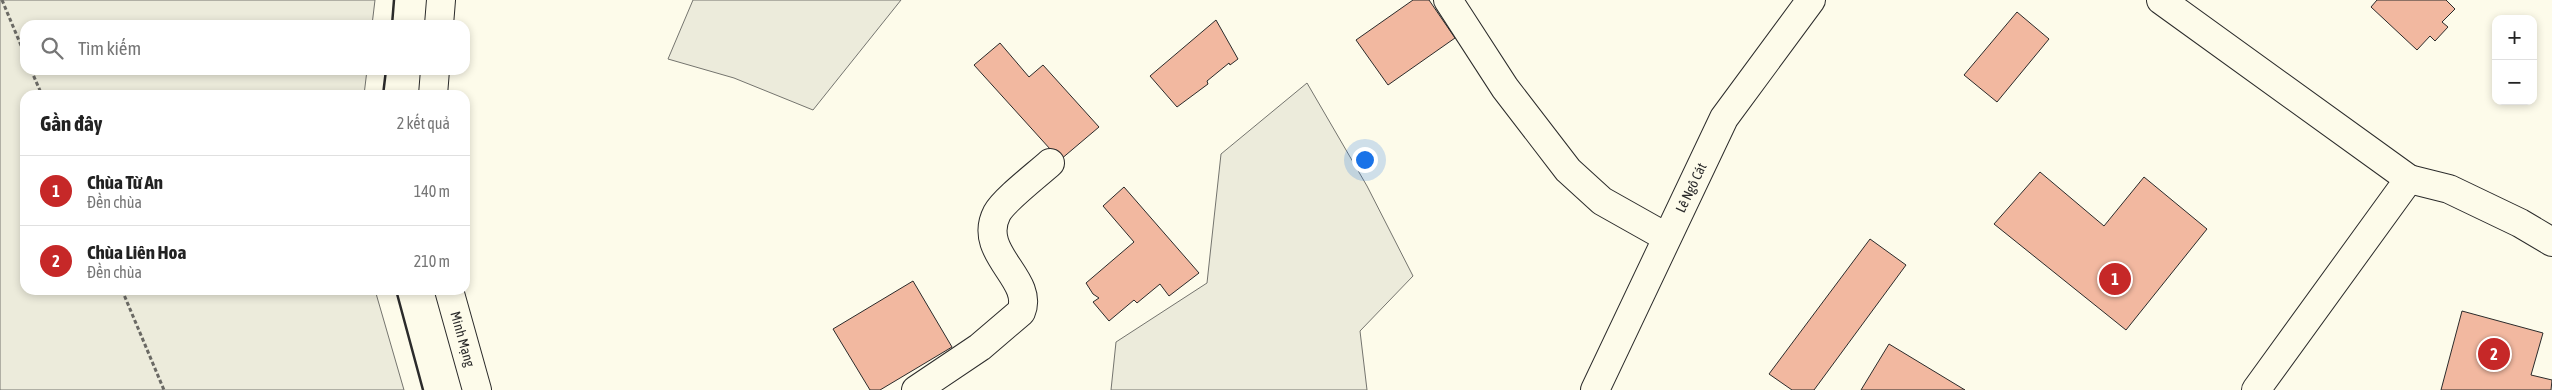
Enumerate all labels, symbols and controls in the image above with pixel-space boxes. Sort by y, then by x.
map controls [2492,15,2537,105]
button: + [2492,15,2537,60]
search box [20,20,470,75]
icon: search [38,34,66,62]
text: Tìm kiếm [78,37,141,59]
button: − [2492,60,2537,105]
text: Gần đây [40,111,102,135]
text: 2 kết quả [397,114,450,132]
your location [1352,147,1378,173]
street label: Lê Ngô Cát [1672,160,1710,215]
text: Chùa Từ An [87,171,163,193]
text: 1 [52,182,60,200]
text: 140 m [414,182,450,200]
text: Đền chùa [87,193,142,211]
text: Chùa Liên Hoa [87,241,186,263]
text: 2 [52,252,60,270]
text: 210 m [414,252,450,270]
pin: 1 [2099,260,2131,298]
text: Đền chùa [87,263,142,281]
street label: Minh Mạng [447,310,478,369]
pin: 2 [2478,335,2510,373]

